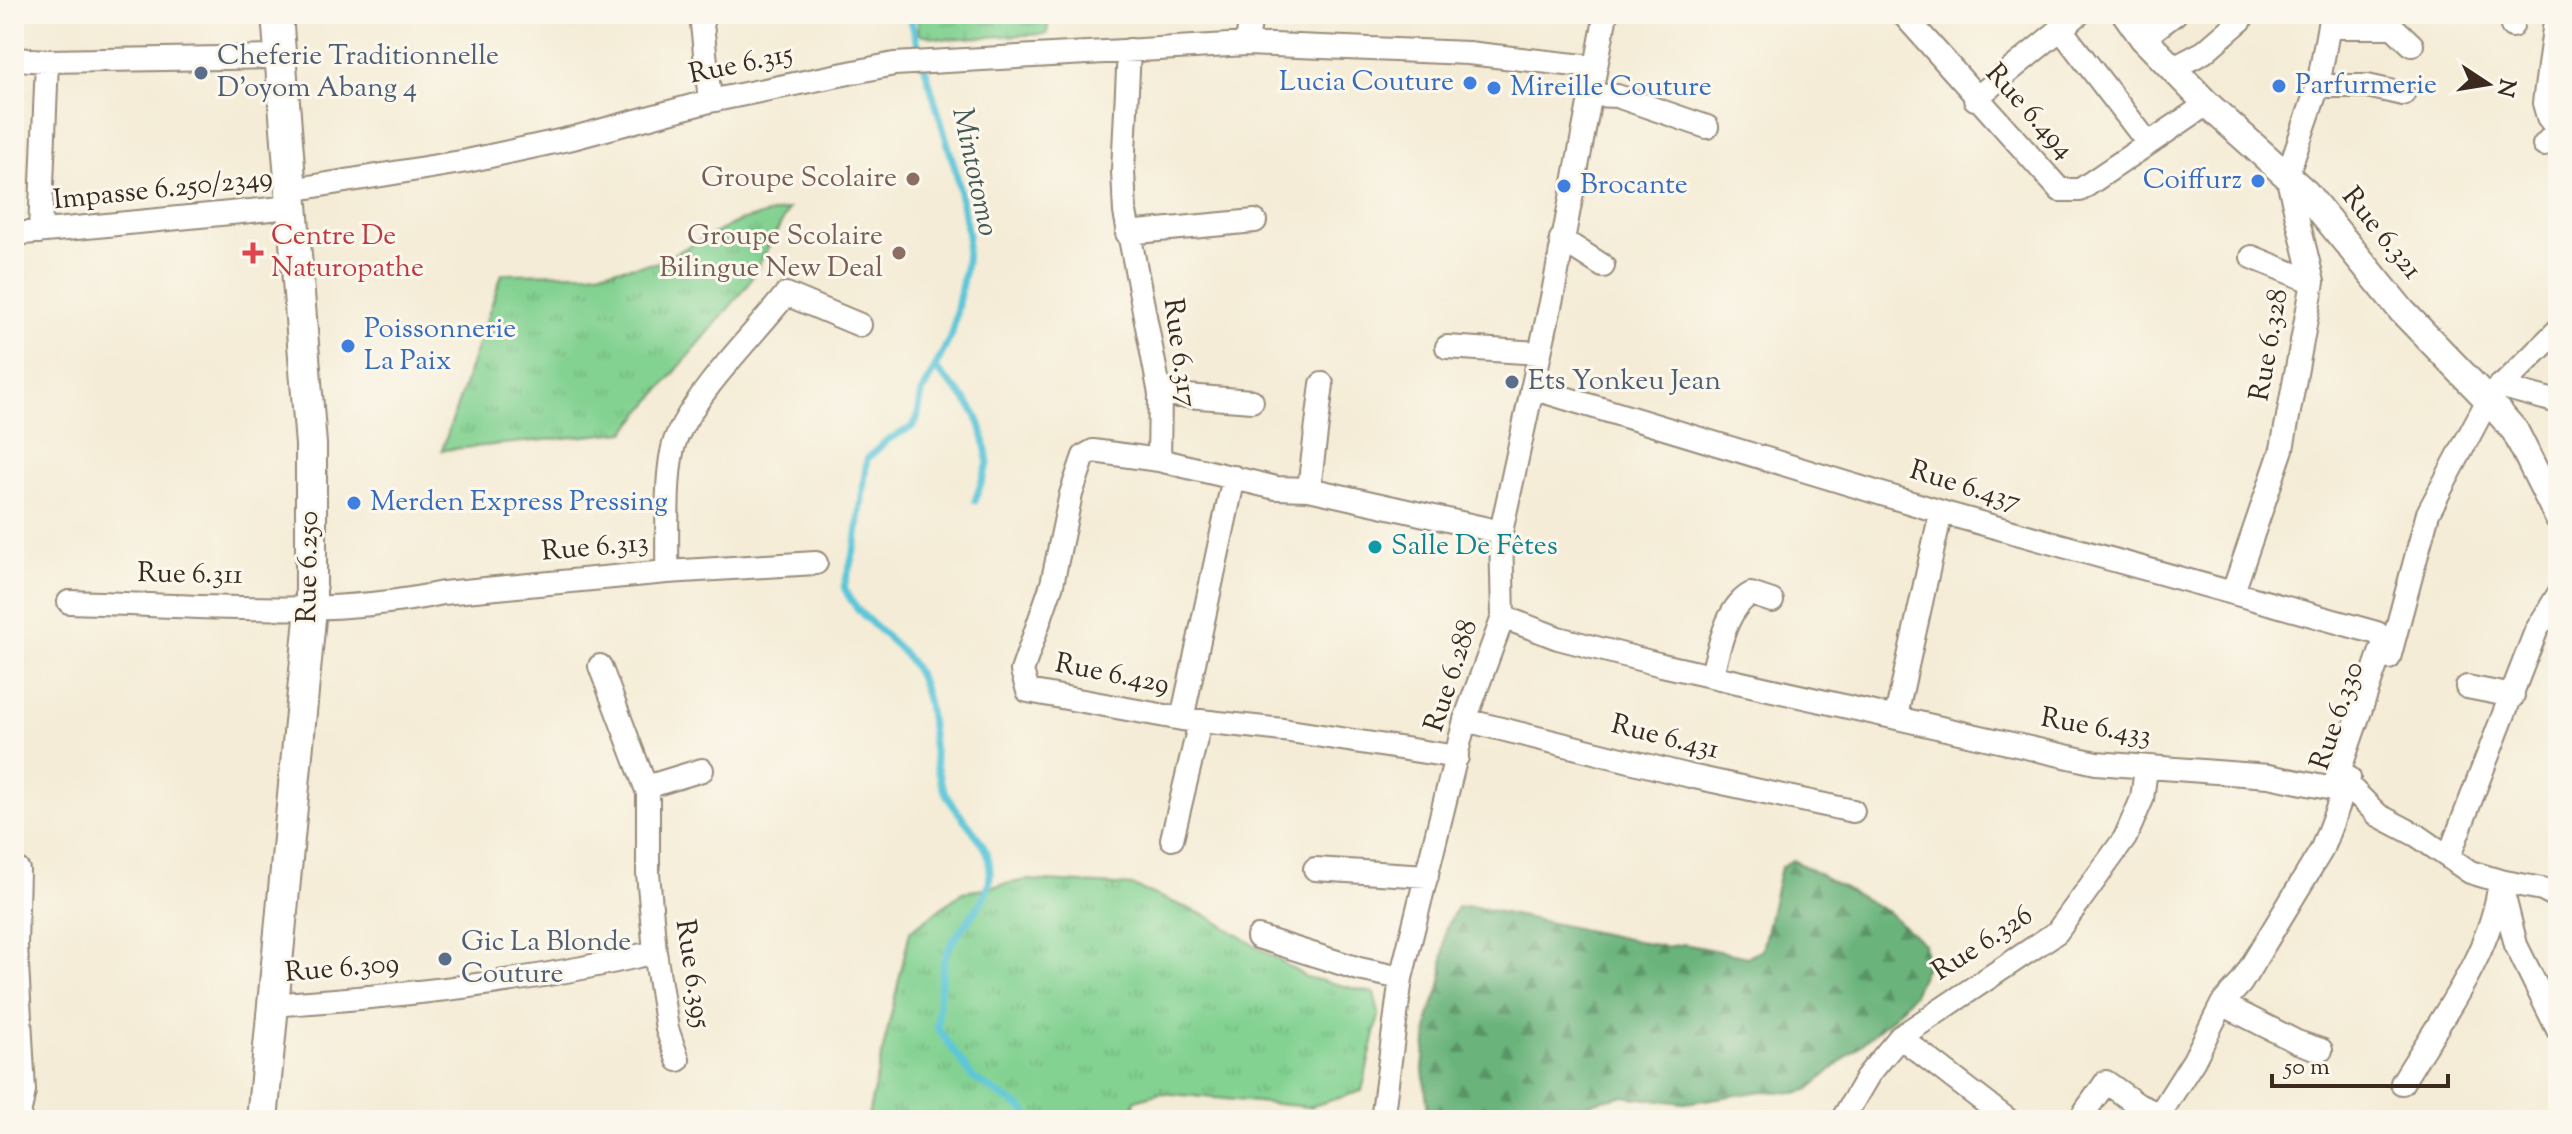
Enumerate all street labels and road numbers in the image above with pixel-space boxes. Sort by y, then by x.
street label: Rue 6.315 [685,34,797,96]
street label: Rue 6.494 [1975,55,2083,169]
street label: Impasse 6.250/2349 [51,159,275,221]
street label: Rue 6.321 [2331,179,2431,289]
street label: Rue 6.328 [2240,286,2300,404]
street label: Rue 6.317 [1152,296,1206,410]
street label: Rue 6.437 [1904,451,2026,523]
street label: Rue 6.250 [288,510,330,624]
street label: Rue 6.313 [540,523,650,573]
street label: Rue 6.311 [137,554,243,596]
street label: Rue 6.288 [1415,615,1489,737]
street label: Rue 6.429 [1051,644,1173,706]
street label: Rue 6.330 [2301,657,2375,775]
street label: Rue 6.433 [2038,699,2154,757]
street label: Rue 6.431 [1607,705,1723,771]
street label: Rue 6.326 [1925,896,2041,992]
street label: Rue 6.395 [664,917,720,1032]
street label: Rue 6.309 [283,944,401,994]

